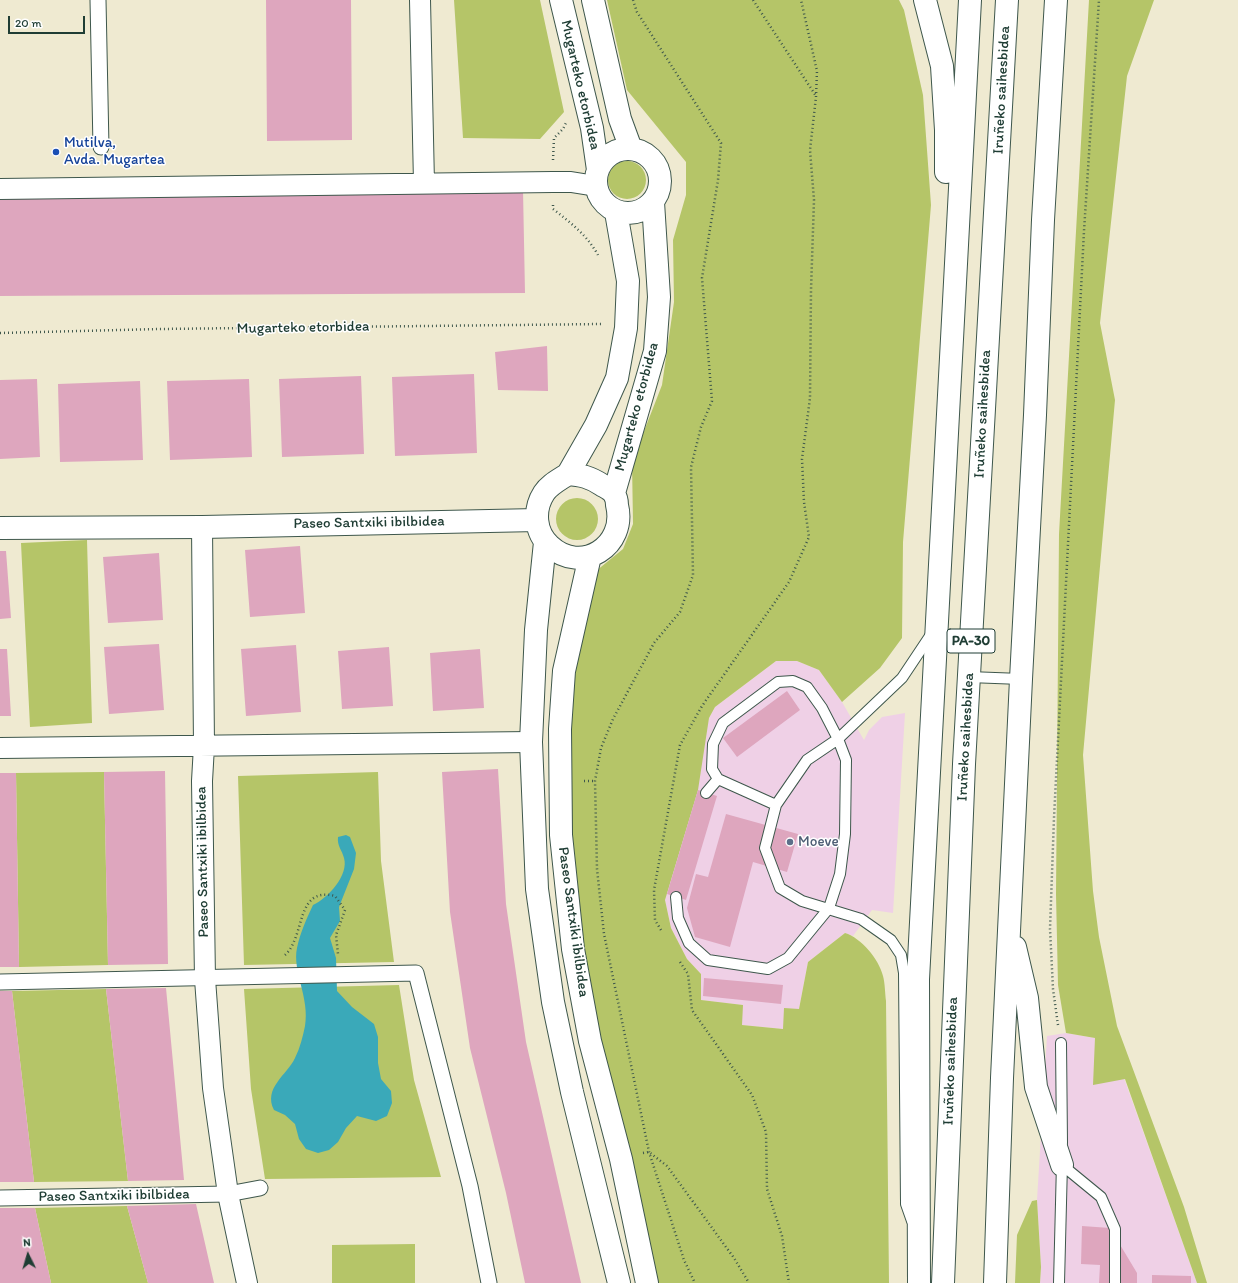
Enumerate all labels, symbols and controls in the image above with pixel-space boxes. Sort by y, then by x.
scale bar [10,8,87,34]
text: 20 m [15,16,42,30]
street label: Mugarteko etorbidea [556,18,604,152]
street label: Iruñeko saihesbidea [990,25,1014,155]
place label: Mutilva, Avda. Mugartea [64,134,165,169]
marker: Mutilva, Avda. Mugartea [51,147,61,157]
street label: Mugarteko etorbidea [236,318,370,338]
street label: Mugarteko etorbidea [611,341,663,473]
street label: Iruñeko saihesbidea [971,349,995,479]
street label: Paseo Santxiki ibilbidea [293,513,445,533]
road number: PA-30 [947,629,995,653]
street label: Iruñeko saihesbidea [954,672,978,802]
street label: Paseo Santxiki ibilbidea [193,786,213,938]
place label: Moeve [798,833,839,851]
marker: Moeve [785,837,795,847]
street label: Paseo Santxiki ibilbidea [554,846,592,998]
street label: Iruñeko saihesbidea [940,996,962,1126]
street label: Paseo Santxiki ibilbidea [38,1186,190,1206]
north arrow [8,1235,48,1275]
text: N [23,1236,31,1249]

